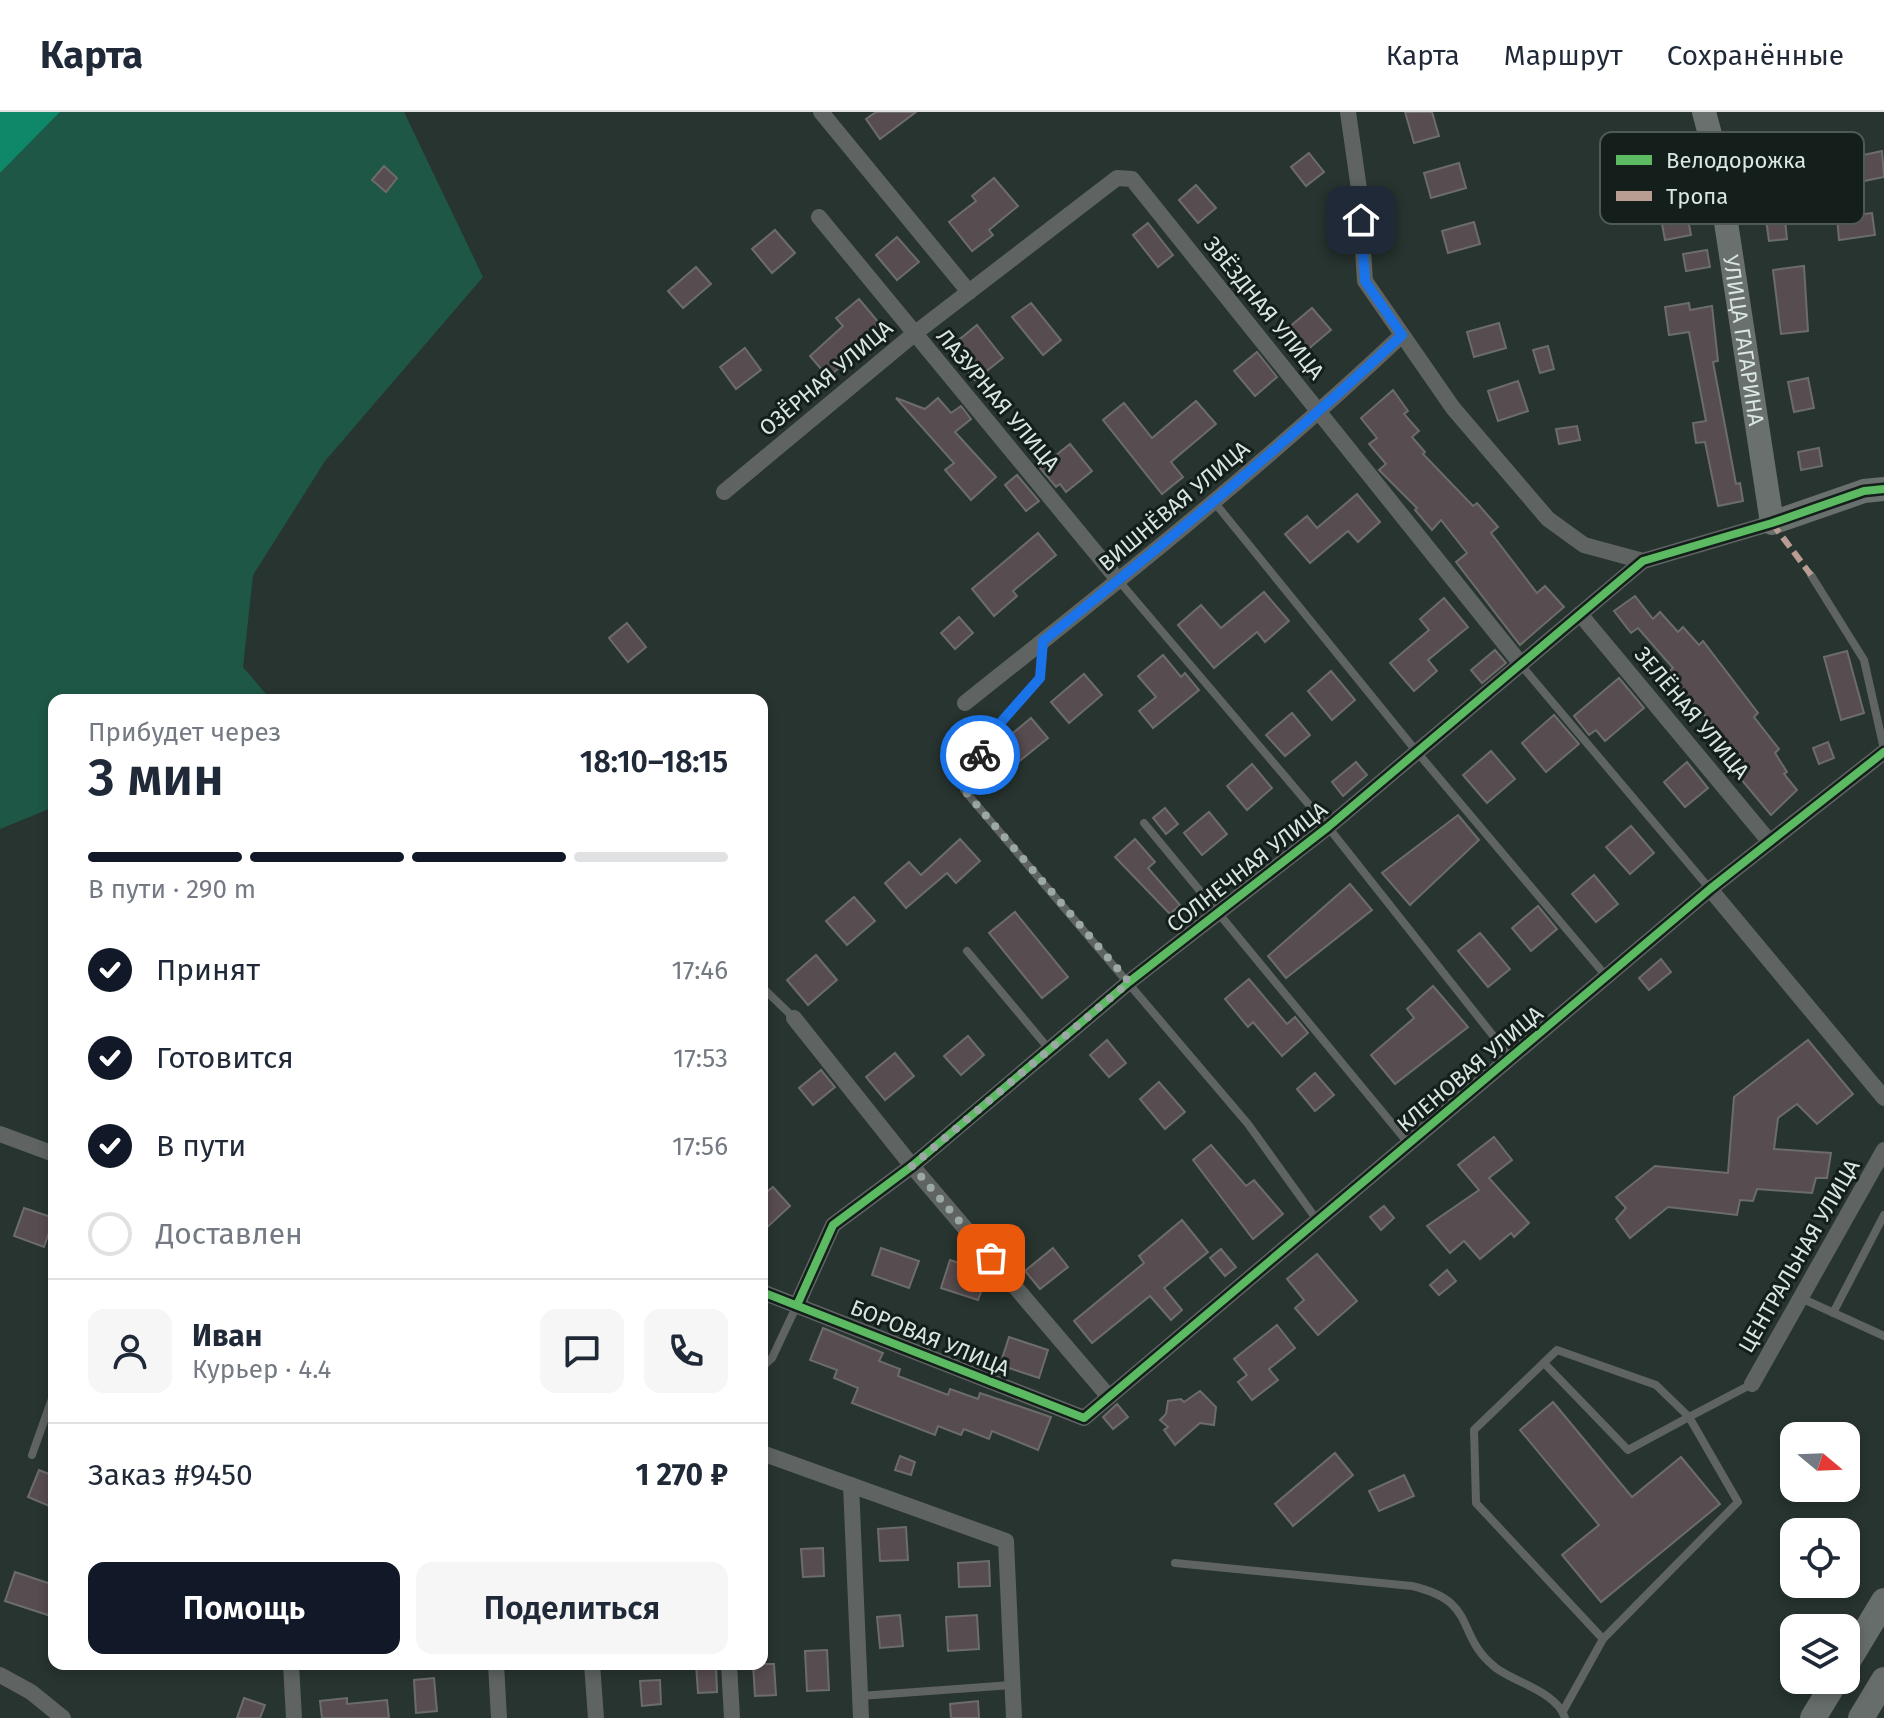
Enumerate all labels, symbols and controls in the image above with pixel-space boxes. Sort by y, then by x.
text: Карта [40,32,143,78]
text: Карта [1386,39,1460,72]
text: Маршрут [1504,39,1623,72]
text: Сохранённые [1667,39,1844,72]
legend [1600,132,1864,224]
text: Велодорожка [1666,147,1806,174]
text: Тропа [1666,183,1728,210]
pin [1327,186,1395,254]
icon: home [1339,198,1383,242]
street label: ЗВЁЗДНАЯ УЛИЦА [1198,231,1330,385]
street label: УЛИЦА ГАГАРИНА [1718,253,1771,428]
street label: ОЗЁРНАЯ УЛИЦА [754,314,898,442]
street label: ЛАЗУРНАЯ УЛИЦА [931,323,1066,477]
street label: ВИШНЁВАЯ УЛИЦА [1093,435,1255,577]
street label: ЗЕЛЁНАЯ УЛИЦА [1629,641,1755,785]
courier [940,715,1020,795]
text: Прибудет через [88,717,281,748]
icon: bike [958,733,1002,777]
text: 18:10–18:15 [580,744,728,780]
text: 3 мин [88,746,224,809]
street label: СОЛНЕЧНАЯ УЛИЦА [1161,796,1333,938]
text: В пути · 290 m [88,874,256,905]
icon: check [88,948,132,992]
text: Принят [156,952,260,988]
text: 17:46 [671,955,728,986]
street label: КЛЕНОВАЯ УЛИЦА [1391,1000,1549,1138]
icon: check [88,1036,132,1080]
text: Готовится [156,1040,294,1076]
text: 17:53 [673,1043,728,1074]
icon: check [88,1124,132,1168]
text: В пути [156,1128,246,1164]
text: 17:56 [672,1131,728,1162]
street label: ЦЕНТРАЛЬНАЯ УЛИЦА [1733,1154,1866,1357]
text: Доставлен [156,1216,303,1252]
pin [957,1224,1025,1292]
icon: bag [969,1236,1013,1280]
street label: БОРОВАЯ УЛИЦА [847,1294,1014,1382]
button: person [88,1309,172,1393]
button: chat [540,1309,624,1393]
button: phone [644,1309,728,1393]
text: Иван [192,1318,262,1354]
text: Курьер · 4.4 [192,1354,331,1385]
north arrow [1780,1422,1860,1502]
map controls [1780,1422,1860,1694]
text: Заказ #9450 [88,1457,253,1493]
text: 1 270 ₽ [636,1457,728,1493]
button: locate [1780,1518,1860,1598]
button: Помощь [88,1562,400,1654]
button: Поделиться [416,1562,728,1654]
button: layers [1780,1614,1860,1694]

